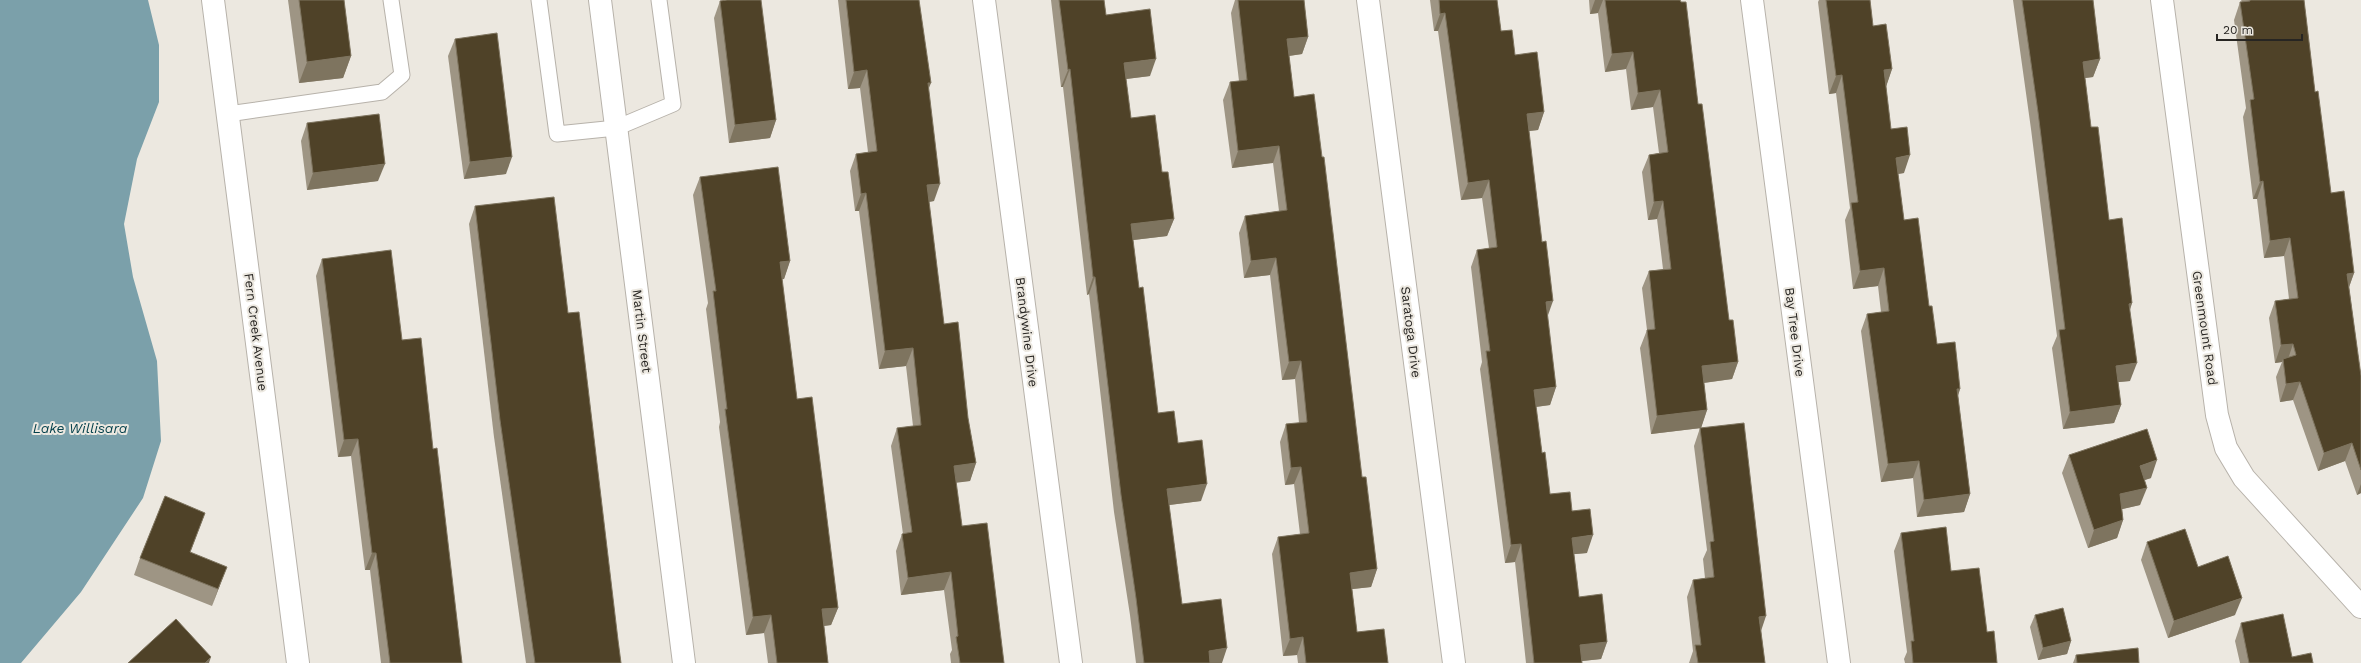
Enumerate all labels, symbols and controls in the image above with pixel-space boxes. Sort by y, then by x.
scale bar [2217,16,2302,42]
text: 20 m [2223,23,2253,37]
street label: Greenmount Road [2190,270,2220,386]
street label: Fern Creek Avenue [241,272,271,392]
street label: Brandywine Drive [1013,276,1041,388]
street label: Saratoga Drive [1398,286,1424,378]
street label: Bay Tree Drive [1782,287,1808,377]
street label: Martin Street [629,288,655,374]
water label: Lake Willisara [33,420,128,436]

